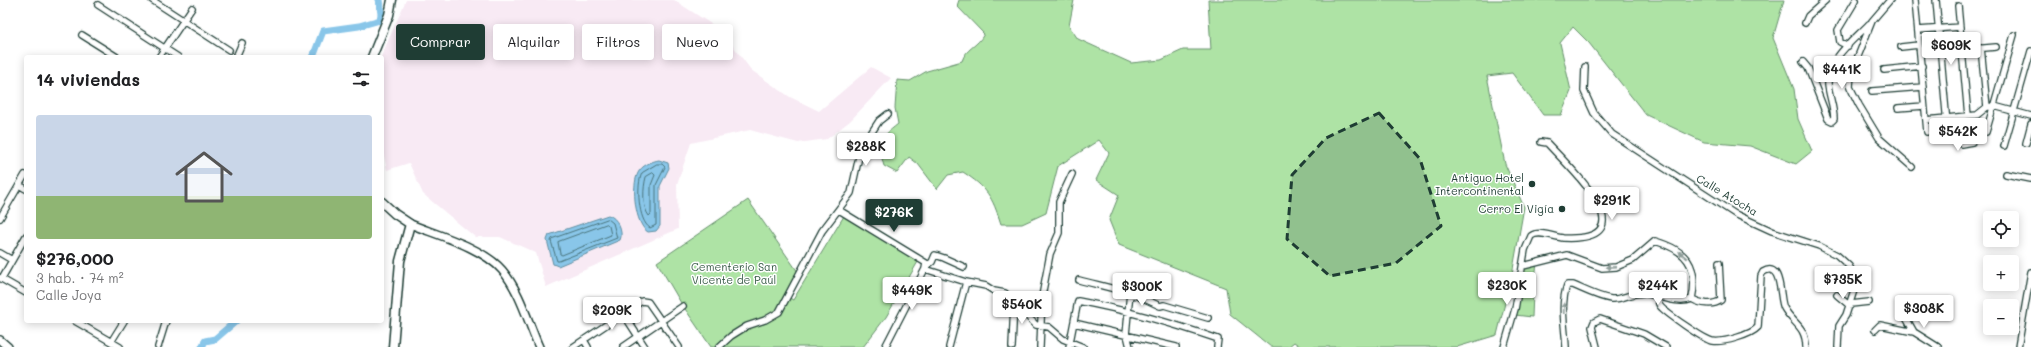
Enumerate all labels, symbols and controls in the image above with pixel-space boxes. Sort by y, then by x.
chip: Comprar [396,24,485,60]
chip: Alquilar [493,24,574,60]
chip: Filtros [582,24,654,60]
chip: Nuevo [662,24,733,60]
pin: $609K [1923,32,1979,66]
text: $609K [1931,36,1971,53]
pin: $441K [1814,56,1870,90]
text: $441K [1823,60,1861,77]
text: 14 viviendas [36,68,140,90]
icon: filters [350,68,372,90]
pin: $542K [1930,118,1986,152]
text: $542K [1938,122,1978,139]
pin: $288K [838,133,894,167]
text: $288K [846,137,886,154]
icon: home [168,141,240,213]
place label: Antiguo Hotel Intercontinental [1435,170,1524,198]
street label: Calle Atocha [1694,170,1761,219]
marker: Antiguo Hotel Intercontinental [1527,179,1537,189]
pin: $291K [1584,187,1640,221]
text: $291K [1593,191,1631,208]
pin: $276K [866,199,922,233]
place label: Cerro El Vigía [1479,201,1554,216]
text: $276K [875,203,913,220]
marker: Cerro El Vigía [1557,204,1567,214]
map controls [1983,211,2019,335]
button: locate [1983,211,2019,247]
text: $276,000 [36,247,114,269]
one-way arrow [1678,250,1688,259]
button: + [1983,255,2019,291]
park label: Cementerio San Vicente de Paúl [691,259,777,287]
one-way arrow [1605,264,1617,271]
pin: $735K [1815,266,1871,300]
text: 3 hab. · 74 m² [36,269,124,286]
text: $735K [1823,270,1863,287]
pin: $230K [1479,272,1535,306]
pin: $244K [1630,272,1686,306]
pin: $300K [1114,273,1170,307]
text: $230K [1487,276,1527,293]
text: $244K [1638,276,1678,293]
pin: $449K [884,277,940,311]
text: $300K [1121,277,1163,294]
text: $449K [892,281,932,298]
text: Calle Joya [36,286,102,303]
pin: $540K [994,291,1050,325]
text: $540K [1002,295,1042,312]
pin: $308K [1896,295,1952,329]
pin: $209K [584,297,640,331]
text: $308K [1904,299,1944,316]
button: − [1983,299,2019,335]
text: $209K [592,301,632,318]
one-way arrow [1560,302,1567,314]

